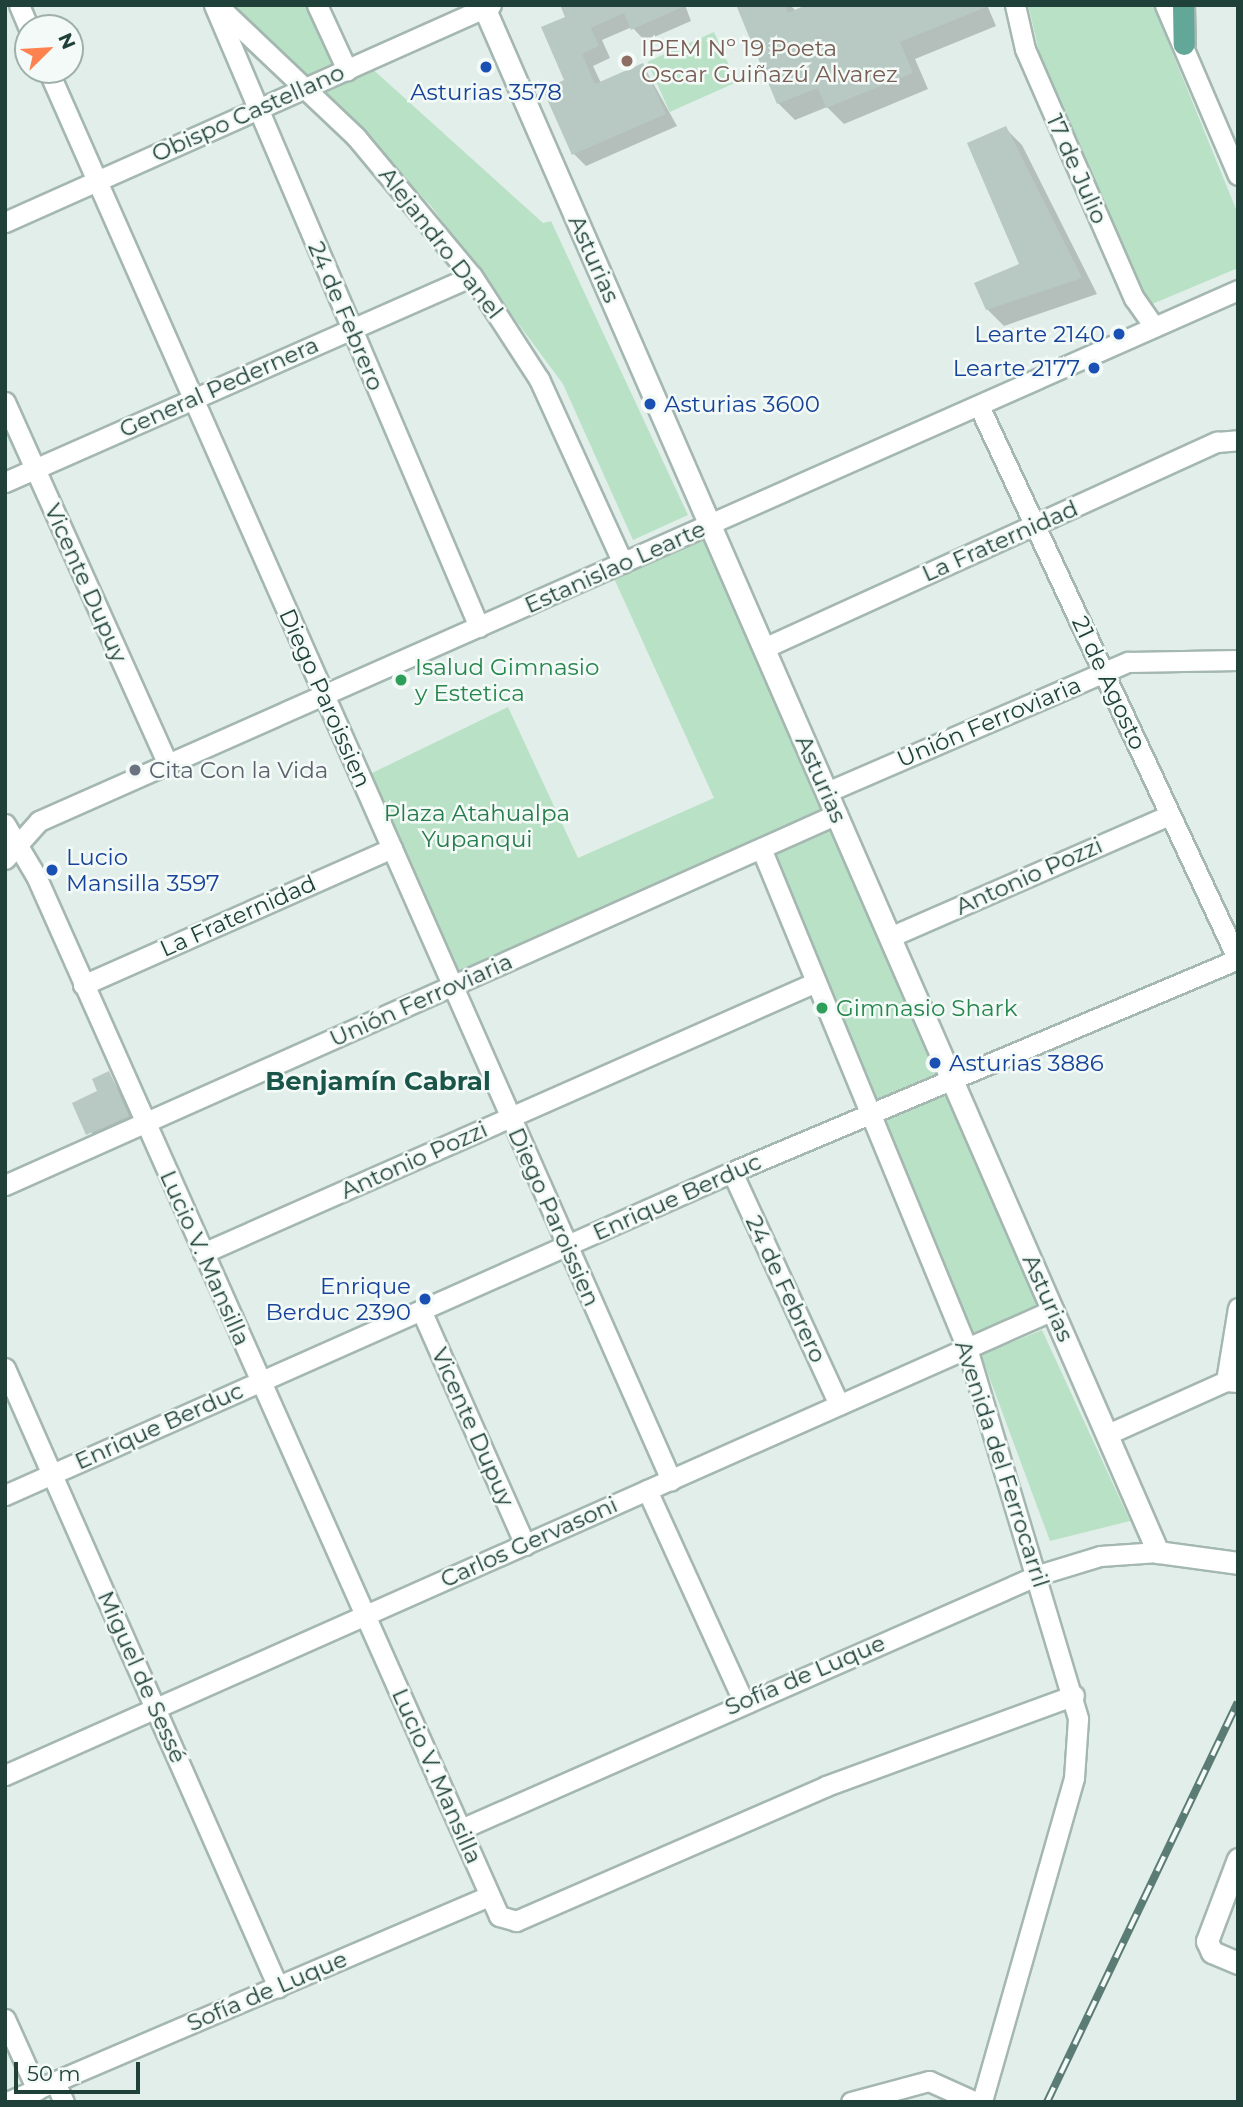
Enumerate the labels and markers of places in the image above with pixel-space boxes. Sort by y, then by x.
place label: IPEM Nº 19 Poeta Oscar Guiñazú Alvarez [641,34,898,88]
marker: IPEM Nº 19 Poeta Oscar Guiñazú Alvarez [619,53,635,69]
marker: Asturias 3578 [478,59,494,75]
place label: Asturias 3578 [410,78,562,106]
place label: Learte 2140 [974,320,1105,348]
marker: Learte 2140 [1111,326,1127,342]
place label: Learte 2177 [953,354,1080,382]
marker: Learte 2177 [1086,360,1102,376]
place label: Asturias 3600 [664,390,820,418]
marker: Asturias 3600 [642,396,658,412]
place label: Isalud Gimnasio y Estetica [415,653,599,707]
marker: Isalud Gimnasio y Estetica [393,672,409,688]
place label: Cita Con la Vida [149,756,328,784]
marker: Cita Con la Vida [127,762,143,778]
place label: Lucio Mansilla 3597 [66,843,220,897]
marker: Lucio Mansilla 3597 [44,862,60,878]
place label: Gimnasio Shark [836,994,1017,1022]
marker: Gimnasio Shark [814,1000,830,1016]
place label: Asturias 3886 [949,1049,1104,1077]
marker: Asturias 3886 [927,1055,943,1071]
place label: Enrique Berduc 2390 [266,1272,411,1326]
marker: Enrique Berduc 2390 [417,1291,433,1307]

